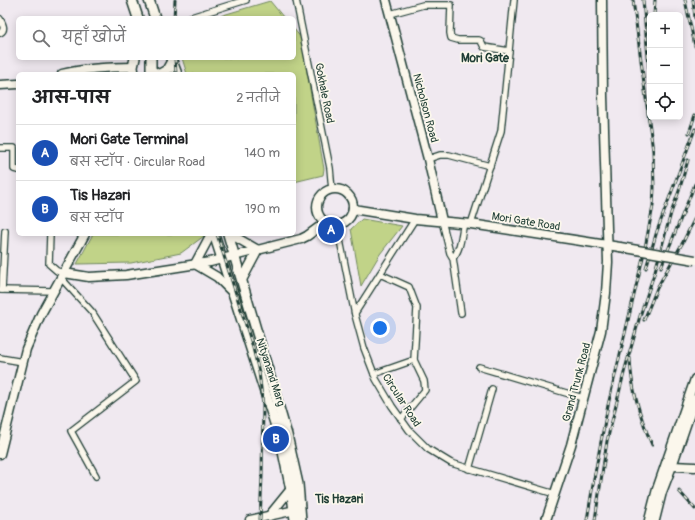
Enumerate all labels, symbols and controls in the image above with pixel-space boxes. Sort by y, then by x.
map controls [647,12,683,120]
button: + [647,12,683,48]
search box [16,16,296,60]
icon: search [30,27,52,49]
text: यहाँ खोजें [62,28,126,47]
button: − [647,48,683,84]
district label: Mori Gate [461,51,510,66]
street label: Gokhale Road [312,62,337,124]
street label: Nicholson Road [410,72,441,144]
button: locate [647,84,683,120]
text: आस-पास [32,87,110,108]
text: 2 नतीजे [236,90,280,106]
text: Mori Gate Terminal [70,130,188,149]
text: A [41,145,49,161]
text: 140 m [244,145,280,161]
text: बस स्टॉप · Circular Road [70,154,205,170]
text: Tis Hazari [70,186,130,205]
text: B [41,201,49,217]
text: 190 m [245,201,280,217]
text: बस स्टॉप [70,210,124,226]
street label: Mori Gate Road [491,210,561,233]
pin: A [318,215,344,245]
your location [370,318,390,338]
street label: Nityanand Marg [253,336,288,408]
street label: Grand Trunk Road [560,341,593,423]
street label: Circular Road [380,371,424,429]
pin: B [263,424,289,454]
district label: Tis Hazari [314,492,363,507]

